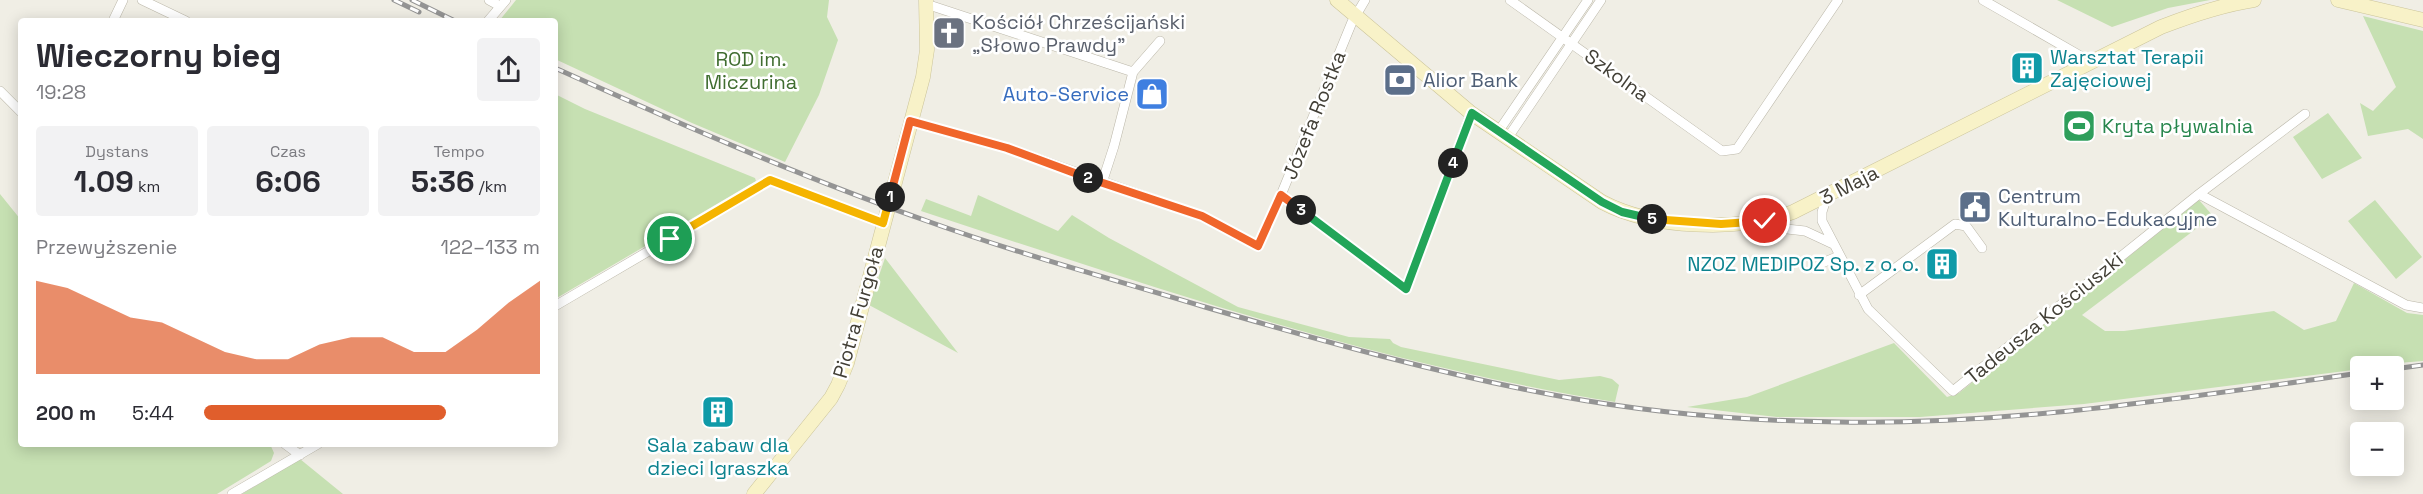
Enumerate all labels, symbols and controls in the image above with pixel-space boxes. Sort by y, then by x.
place label: Kościół Chrześcijański „Słowo Prawdy” [972,9,1185,58]
church icon: Kościół Chrześcijański „Słowo Prawdy” [931,15,967,51]
text: Wieczorny bieg [36,35,281,77]
button: share [477,38,540,101]
street label: Szkolna [1579,43,1655,107]
place label: Warsztat Terapii Zajęciowej [2050,44,2204,93]
park label: ROD im. Miczurina [705,46,797,95]
street label: Józefa Rostka [1276,47,1352,183]
building icon: Warsztat Terapii Zajęciowej [2009,50,2045,86]
bank icon: Alior Bank [1382,62,1418,98]
place label: Alior Bank [1423,67,1518,93]
shop icon: Auto-Service [1134,76,1170,112]
text: 19:28 [36,79,86,105]
place label: Auto-Service [1003,81,1129,107]
sports icon: Kryta pływalnia [2061,108,2097,144]
place label: Kryta pływalnia [2102,113,2253,139]
text: Dystans [85,141,149,162]
text: Czas [270,141,306,162]
text: Tempo [433,141,485,162]
pin: 4 [1438,148,1468,178]
text: 4 [1448,152,1458,173]
street label: 3 Maja [1815,159,1883,211]
text: 1.09 [74,162,134,201]
text: 6:06 [255,162,321,201]
text: 5:36 [411,162,475,201]
pin: 2 [1073,163,1103,193]
text: 2 [1083,167,1093,188]
text: km [134,176,160,197]
text: /km [475,176,507,197]
pin: 1 [875,182,905,212]
place label: Centrum Kulturalno-Edukacyjne [1998,183,2217,232]
text: 1 [886,186,894,207]
public building icon: Centrum Kulturalno-Edukacyjne [1957,189,1993,225]
pin: 3 [1286,195,1316,225]
pin [1739,195,1790,246]
text: 3 [1296,199,1306,220]
pin: 5 [1637,204,1667,234]
icon: check [1748,204,1781,237]
text: 5 [1647,208,1657,229]
pin [644,213,695,264]
icon: arrive [653,222,686,255]
text: Przewyższenie [36,234,177,260]
text: 122–133 m [441,234,540,260]
street label: Piotra Furgoła [827,243,889,381]
building icon: NZOZ MEDIPOZ Sp. z o. o. [1924,246,1960,282]
street label: Tadeusza Kościuszki [1960,246,2128,390]
place label: NZOZ MEDIPOZ Sp. z o. o. [1687,251,1919,277]
map controls [2350,356,2404,476]
button: + [2350,356,2404,410]
building icon: Sala zabaw dla dzieci Igraszka [700,394,736,430]
text: 200 m [36,400,96,426]
text: 5:44 [132,400,174,426]
button: − [2350,422,2404,476]
place label: Sala zabaw dla dzieci Igraszka [647,432,789,481]

